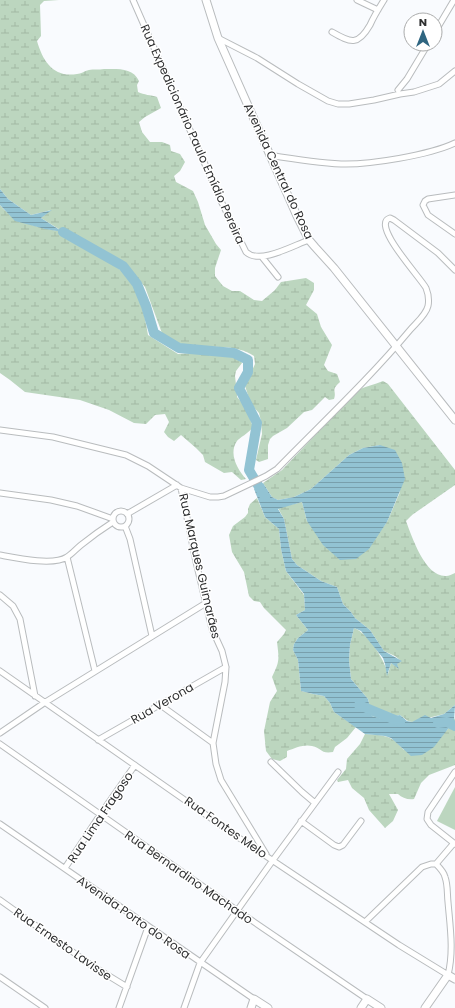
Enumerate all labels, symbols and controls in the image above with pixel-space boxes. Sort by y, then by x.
north arrow [403,12,443,52]
text: N [419,14,427,30]
street label: Rua Expedicionário Paulo Emídio Pereira [137,22,249,246]
street label: Avenida Central do Rosa [240,100,318,242]
street label: Rua Marques Guimarães [175,492,225,640]
street label: Rua Verona [128,678,196,728]
street label: Rua Lima Fragoso [63,768,137,866]
street label: Rua Fontes Melo [181,792,271,862]
street label: Rua Bernardino Machado [122,826,257,928]
street label: Avenida Porto do Rosa [74,871,194,963]
street label: Rua Ernesto Lavisse [10,904,116,984]

